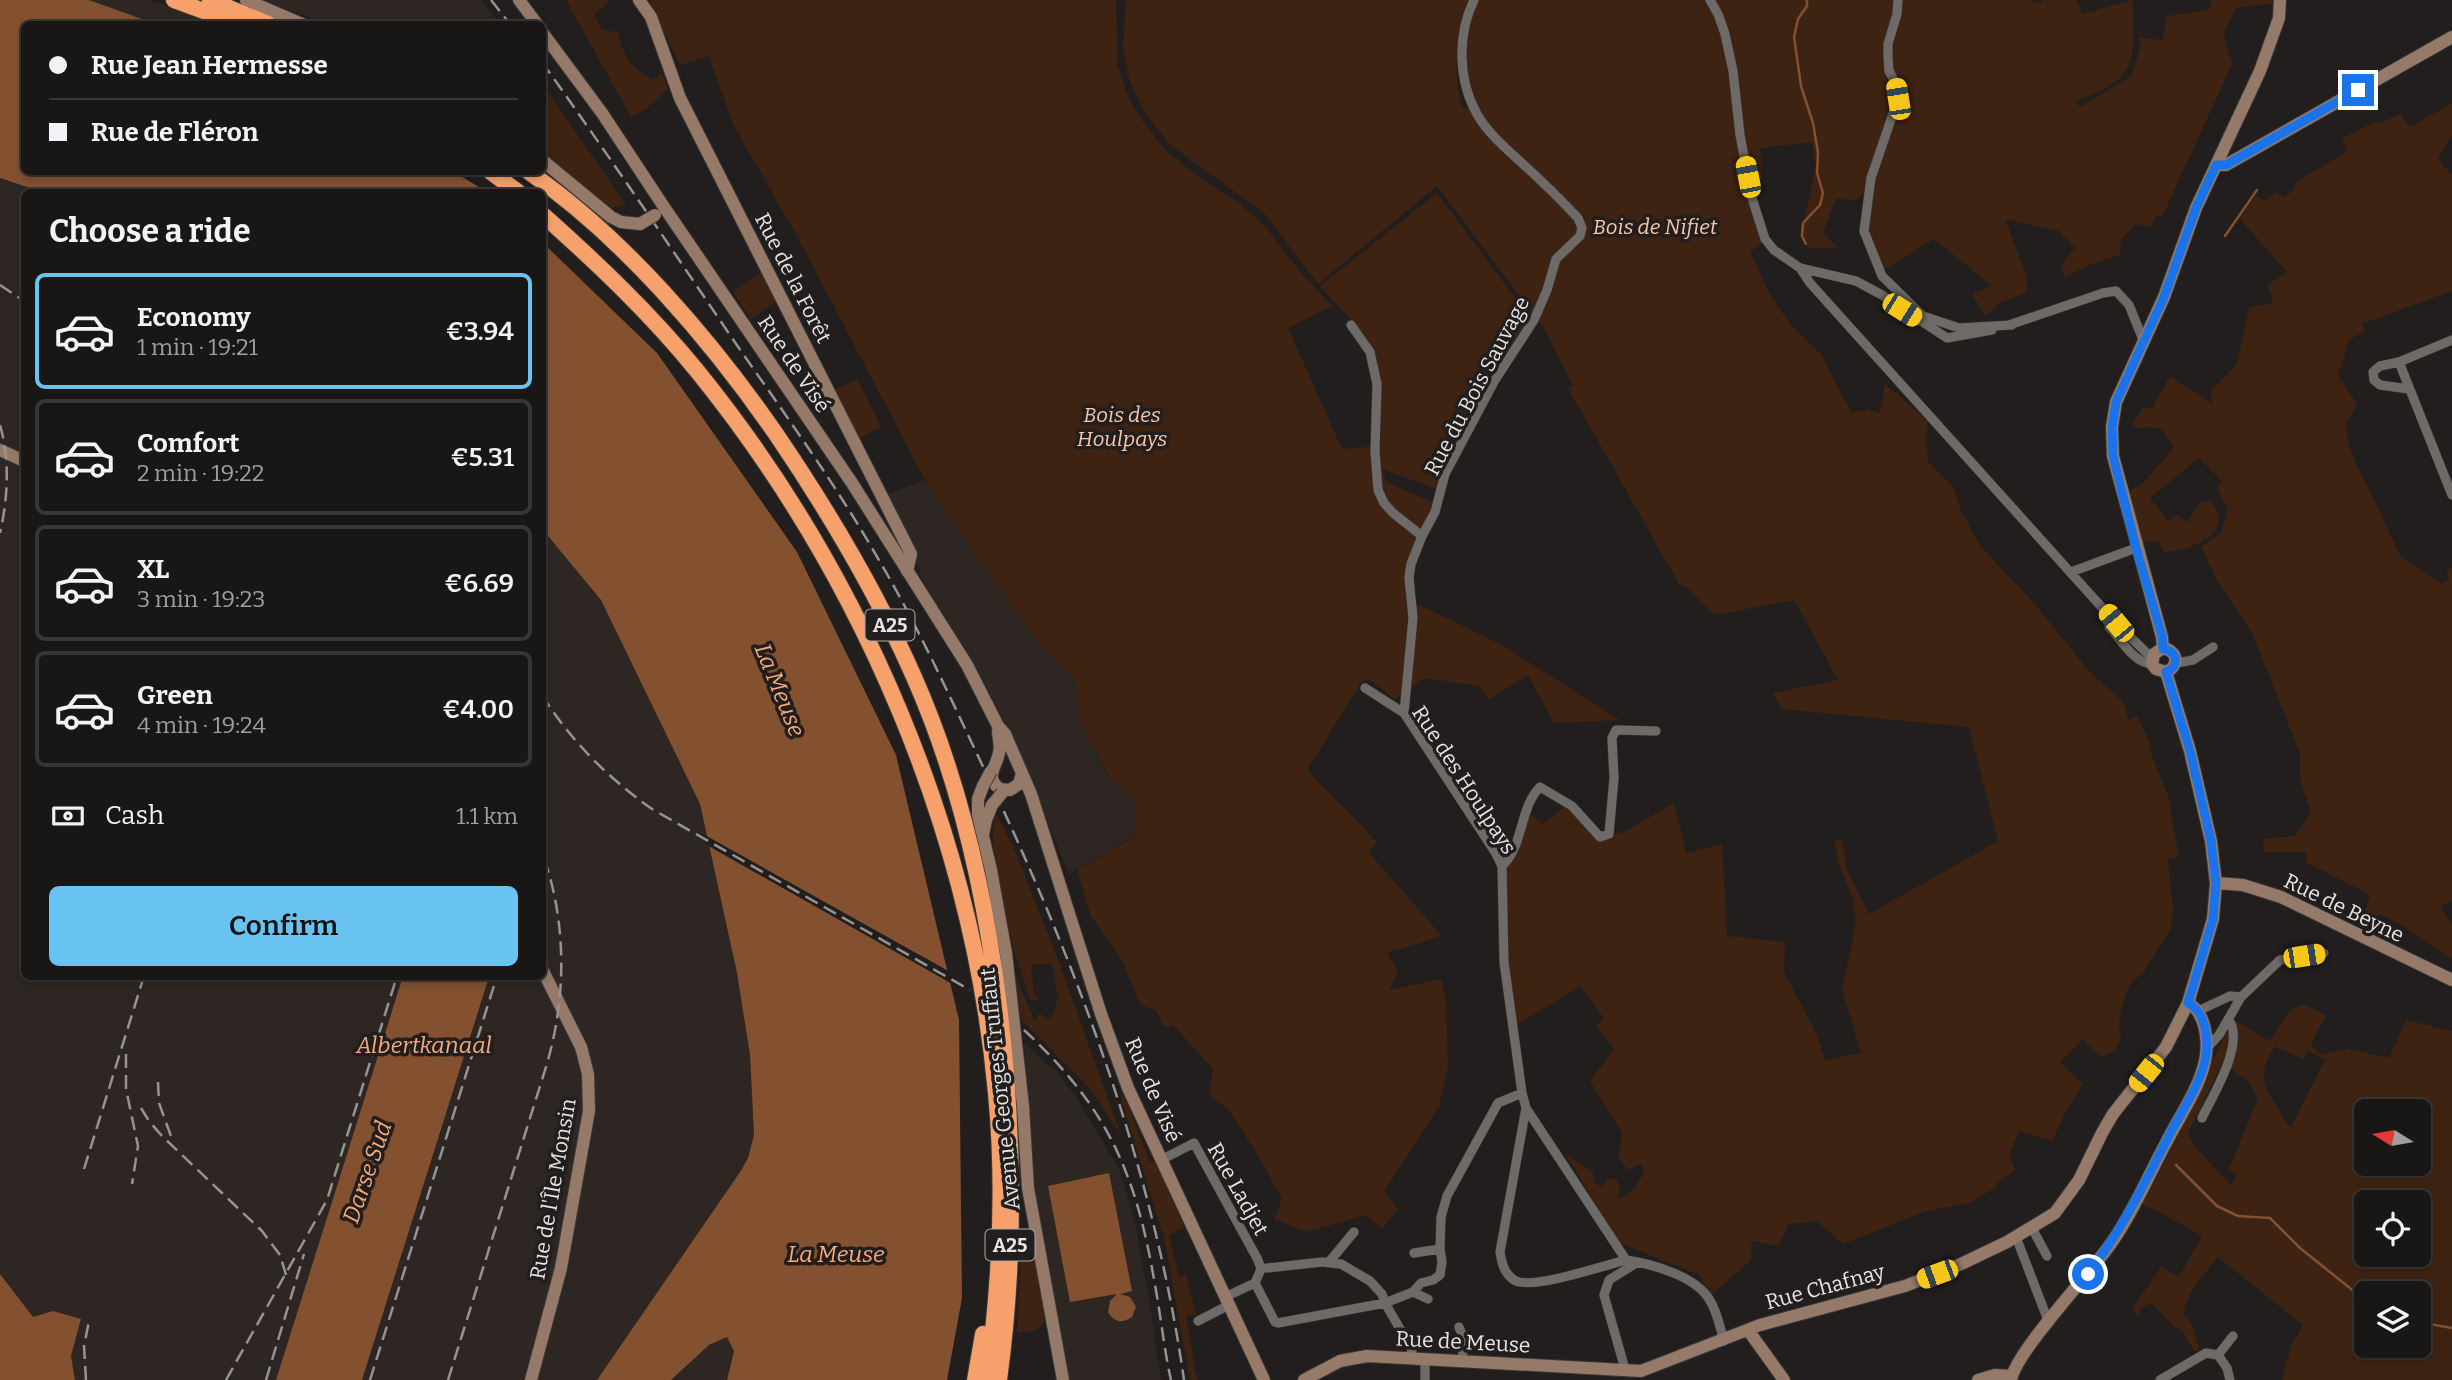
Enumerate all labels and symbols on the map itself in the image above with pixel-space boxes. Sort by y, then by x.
route end [2342,74,2374,106]
car [1885,77,1912,121]
car [1734,154,1763,200]
street label: Rue de la Forêt [749,209,837,348]
park label: Bois de Nifiet [1593,214,1718,240]
car [1879,290,1926,330]
street label: Rue du Bois Sauvage [1419,292,1535,480]
street label: Rue de Visé [752,310,836,418]
park label: Bois des Houlpays [1077,402,1167,452]
car [2095,600,2138,646]
road number: A25 [866,610,914,640]
water label: La Meuse [749,640,811,741]
street label: Rue des Houlpays [1406,701,1522,859]
street label: Rue de Beyne [2280,868,2408,948]
car [2282,942,2327,970]
street label: Avenue Georges Truffaut [974,966,1026,1211]
water label: Albertkanaal [355,1031,492,1059]
street label: Rue de Visé [1119,1033,1187,1147]
car [2125,1050,2168,1096]
street label: Rue de l'Île Monsin [524,1096,582,1282]
north arrow [2354,1099,2431,1176]
water label: Darse Sud [337,1117,397,1227]
street label: Rue Ladjet [1202,1138,1274,1240]
road number: A25 [986,1230,1034,1260]
water label: La Meuse [787,1240,885,1268]
car [1914,1257,1961,1291]
street label: Rue Chafnay [1762,1258,1888,1315]
route start [2072,1258,2104,1290]
street label: Rue de Meuse [1395,1325,1531,1359]

